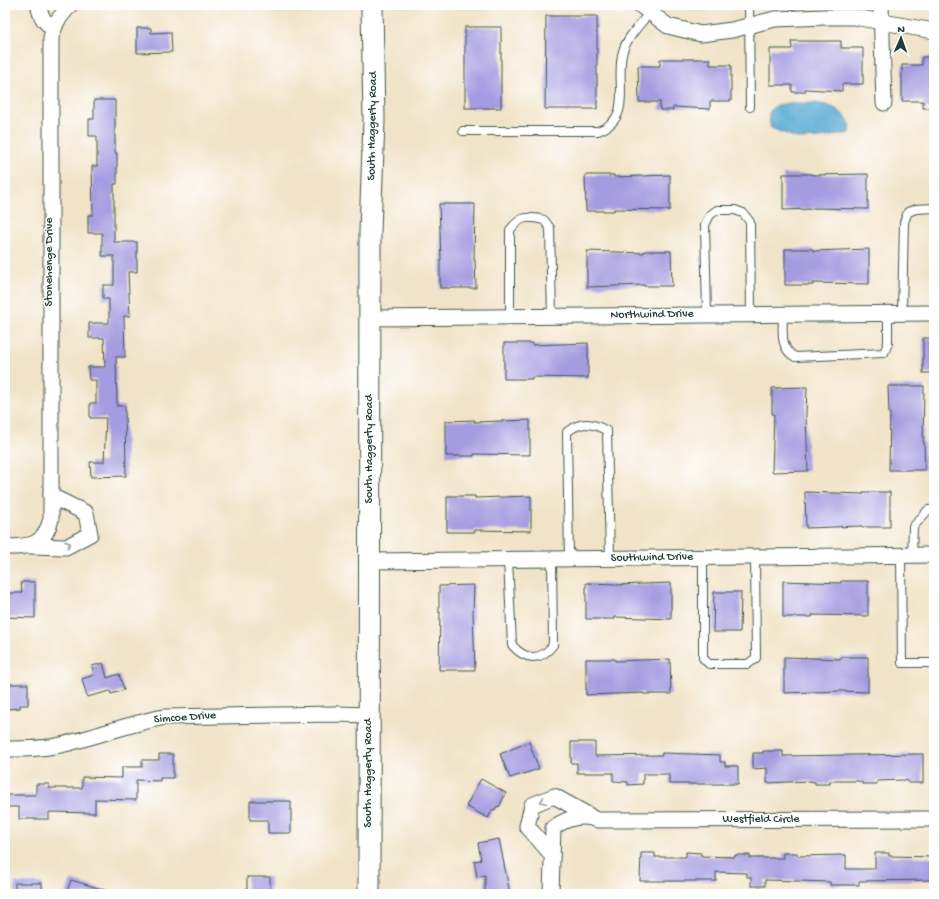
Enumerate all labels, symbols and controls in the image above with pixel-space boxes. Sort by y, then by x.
north arrow [881,18,921,58]
text: N [897,24,905,36]
street label: South Haggerty Road [365,70,381,181]
street label: Stonehenge Drive [43,217,57,306]
street label: Northwind Drive [610,307,695,323]
street label: South Haggerty Road [363,393,377,504]
one-way arrow [65,541,72,549]
street label: Southwind Drive [611,550,694,566]
street label: Simcoe Drive [153,709,217,727]
street label: South Haggerty Road [362,717,376,828]
one-way arrow [539,796,546,804]
street label: Westfield Circle [723,813,800,827]

